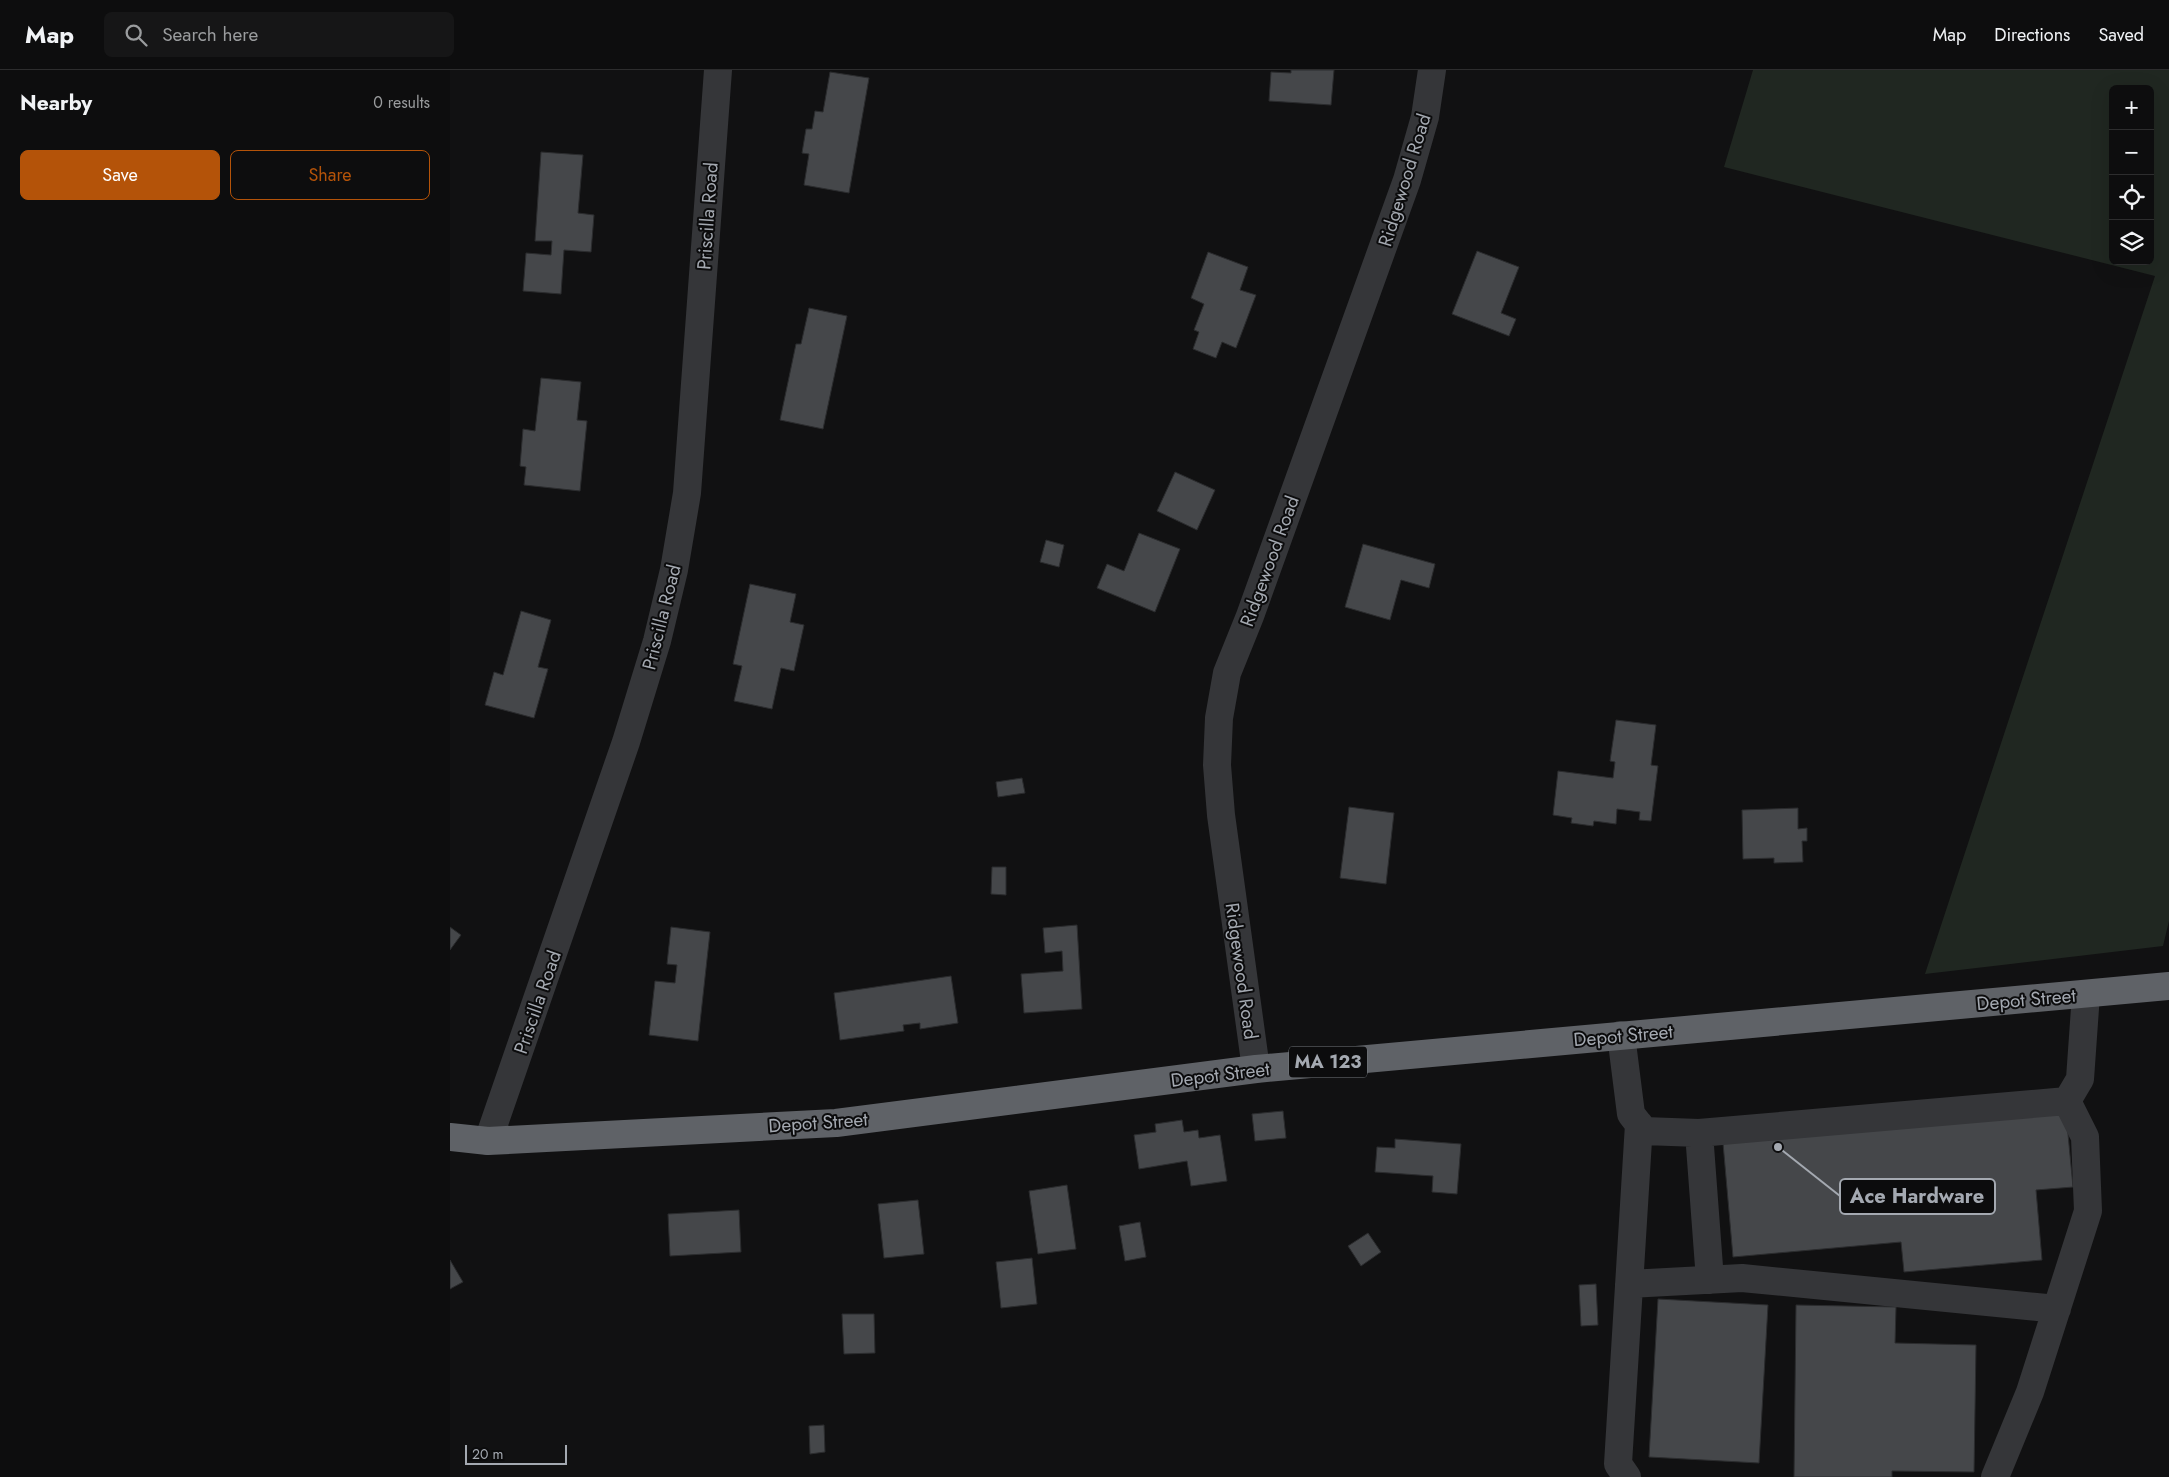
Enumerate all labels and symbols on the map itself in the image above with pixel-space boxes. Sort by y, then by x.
street label: Ridgewood Road [1371,110,1438,250]
street label: Priscilla Road [690,161,725,271]
street label: Ridgewood Road [1233,492,1306,630]
street label: Priscilla Road [635,562,688,673]
street label: Ridgewood Road [1219,901,1264,1041]
street label: Priscilla Road [507,947,568,1057]
street label: Depot Street [1975,982,2077,1017]
street label: Depot Street [1572,1018,1674,1053]
road number: MA 123 [1289,1046,1367,1078]
street label: Depot Street [1169,1055,1272,1094]
street label: Depot Street [767,1106,869,1139]
callout: Ace Hardware [1840,1179,1995,1214]
text: Ace Hardware [1849,1182,1984,1211]
scale bar [465,1442,568,1465]

